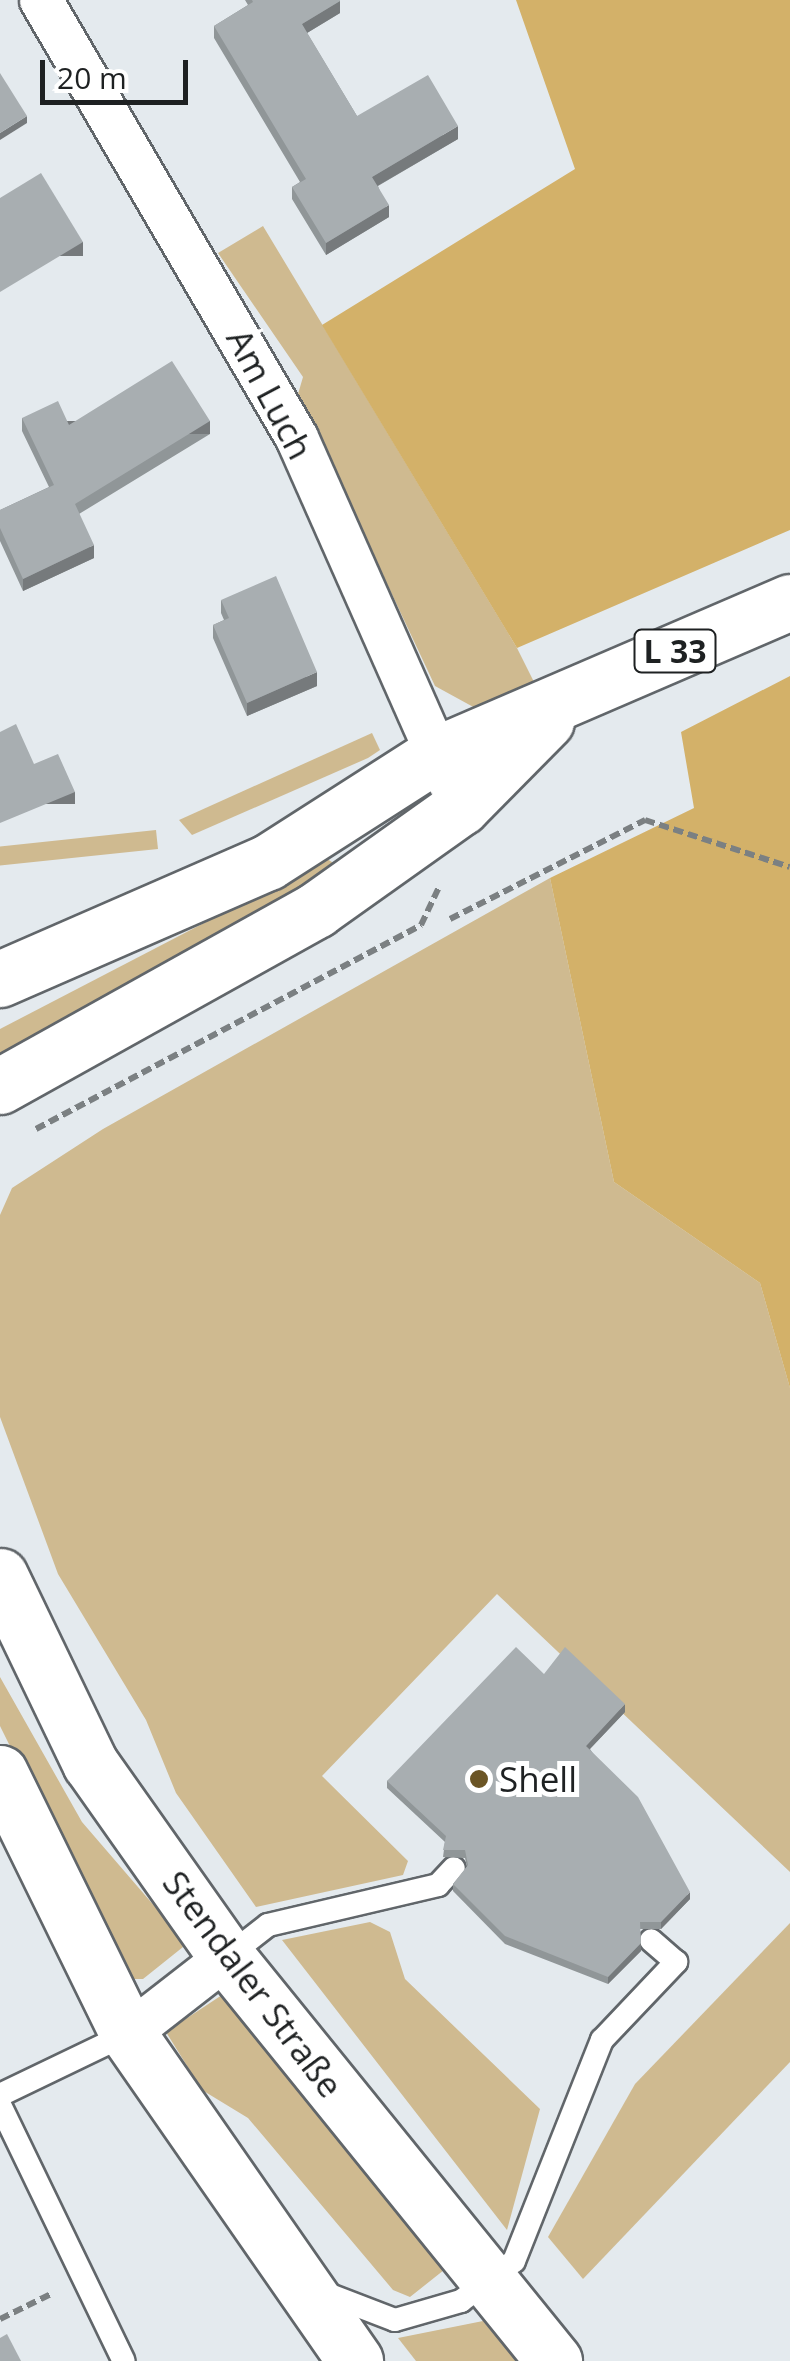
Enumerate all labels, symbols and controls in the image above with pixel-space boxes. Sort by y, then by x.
scale bar [45,40,192,102]
text: 20 m [57,57,127,98]
street label: Am Luch [218,322,322,466]
road number: L 33 [632,624,718,678]
place label: Shell [499,1758,577,1800]
marker: Shell [468,1768,490,1790]
street label: Stendaler Straße [154,1863,352,2105]

